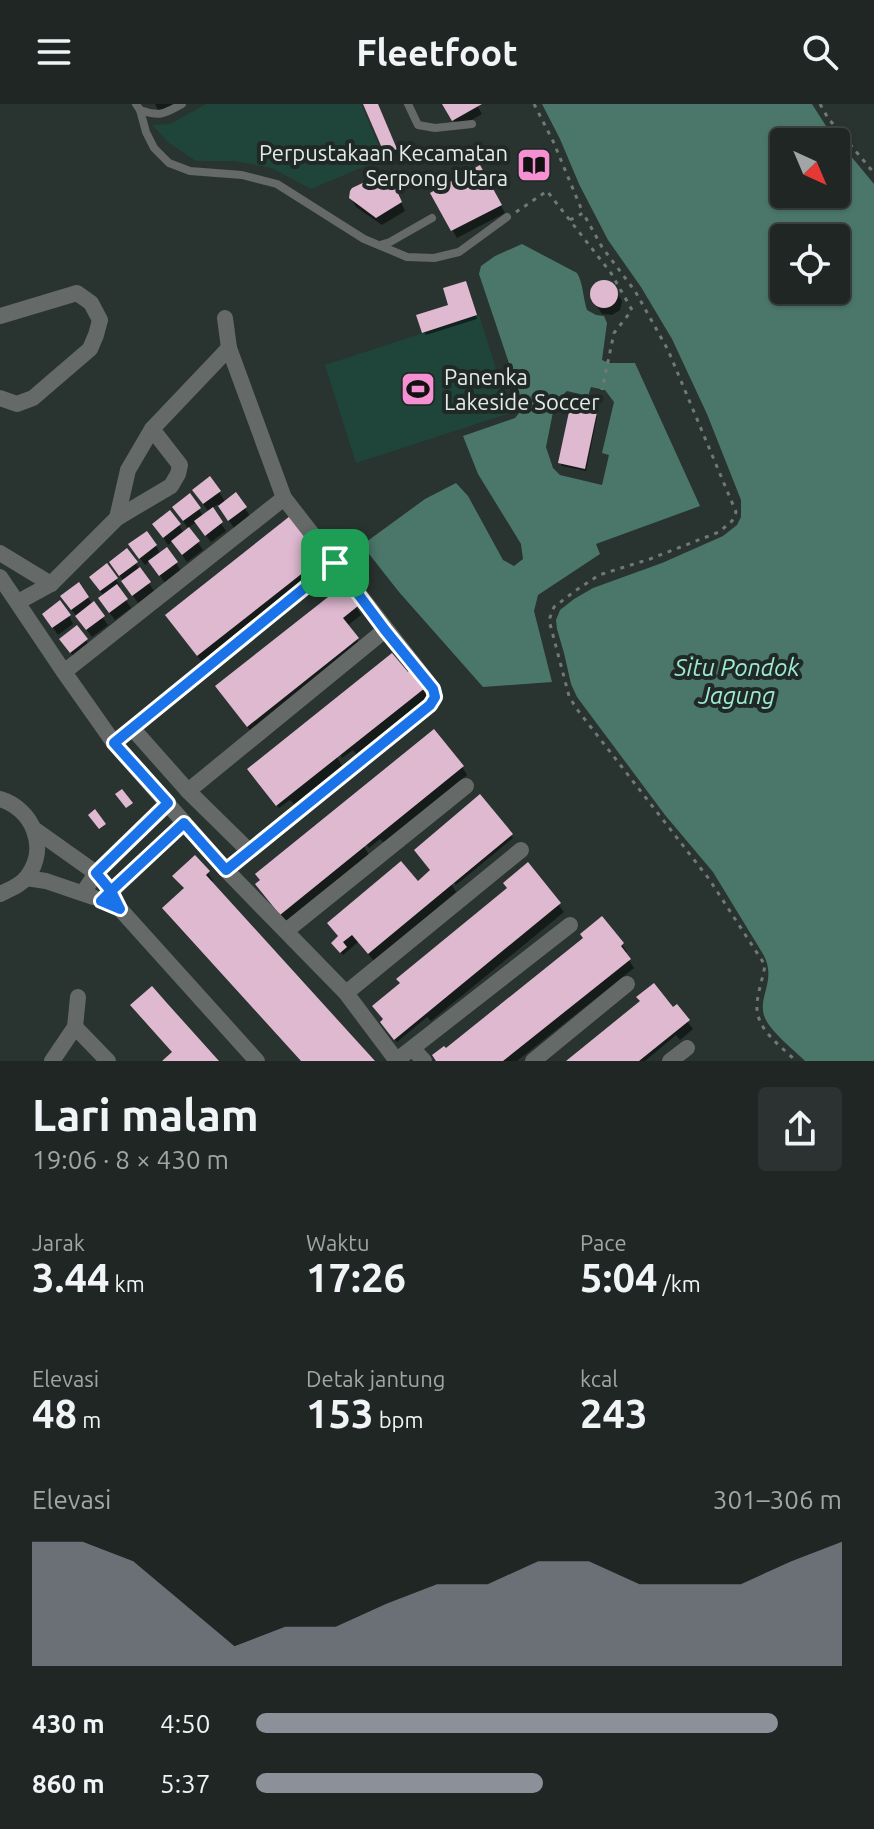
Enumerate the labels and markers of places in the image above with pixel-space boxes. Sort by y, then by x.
place label: Perpustakaan Kecamatan Serpong Utara [259,140,508,190]
library icon: Perpustakaan Kecamatan Serpong Utara [515,146,553,184]
place label: Panenka Lakeside Soccer [444,364,600,414]
sports icon: Panenka Lakeside Soccer [399,370,437,408]
pin [301,529,369,597]

